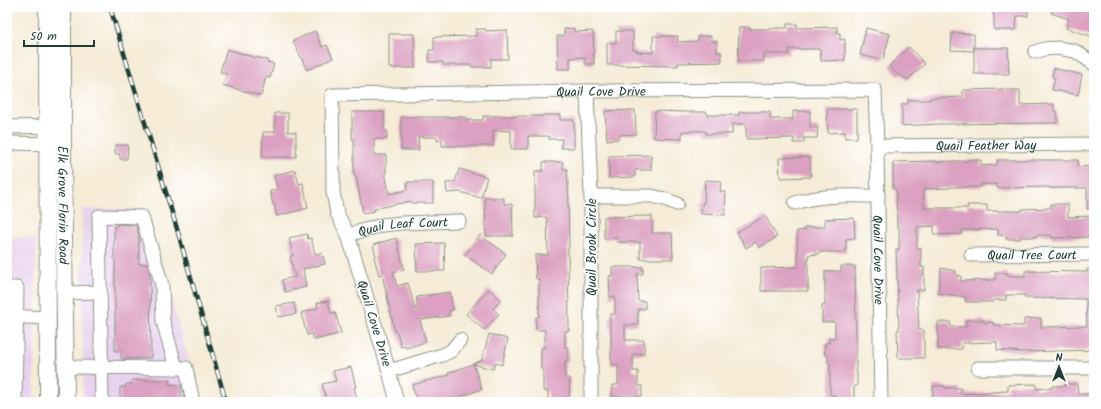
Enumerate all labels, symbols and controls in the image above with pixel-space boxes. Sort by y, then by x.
scale bar [24,22,94,48]
text: 50 m [30,27,57,46]
street label: Quail Cove Drive [556,82,646,103]
street label: Quail Feather Way [936,136,1037,157]
street label: Elk Grove Florin Road [51,146,73,265]
street label: Quail Brook Circle [582,198,603,296]
street label: Quail Leaf Court [356,212,449,244]
street label: Quail Cove Drive [866,215,888,305]
street label: Quail Tree Court [987,245,1078,267]
street label: Quail Cove Drive [350,278,397,369]
north arrow [1039,347,1079,387]
text: N [1056,349,1063,367]

